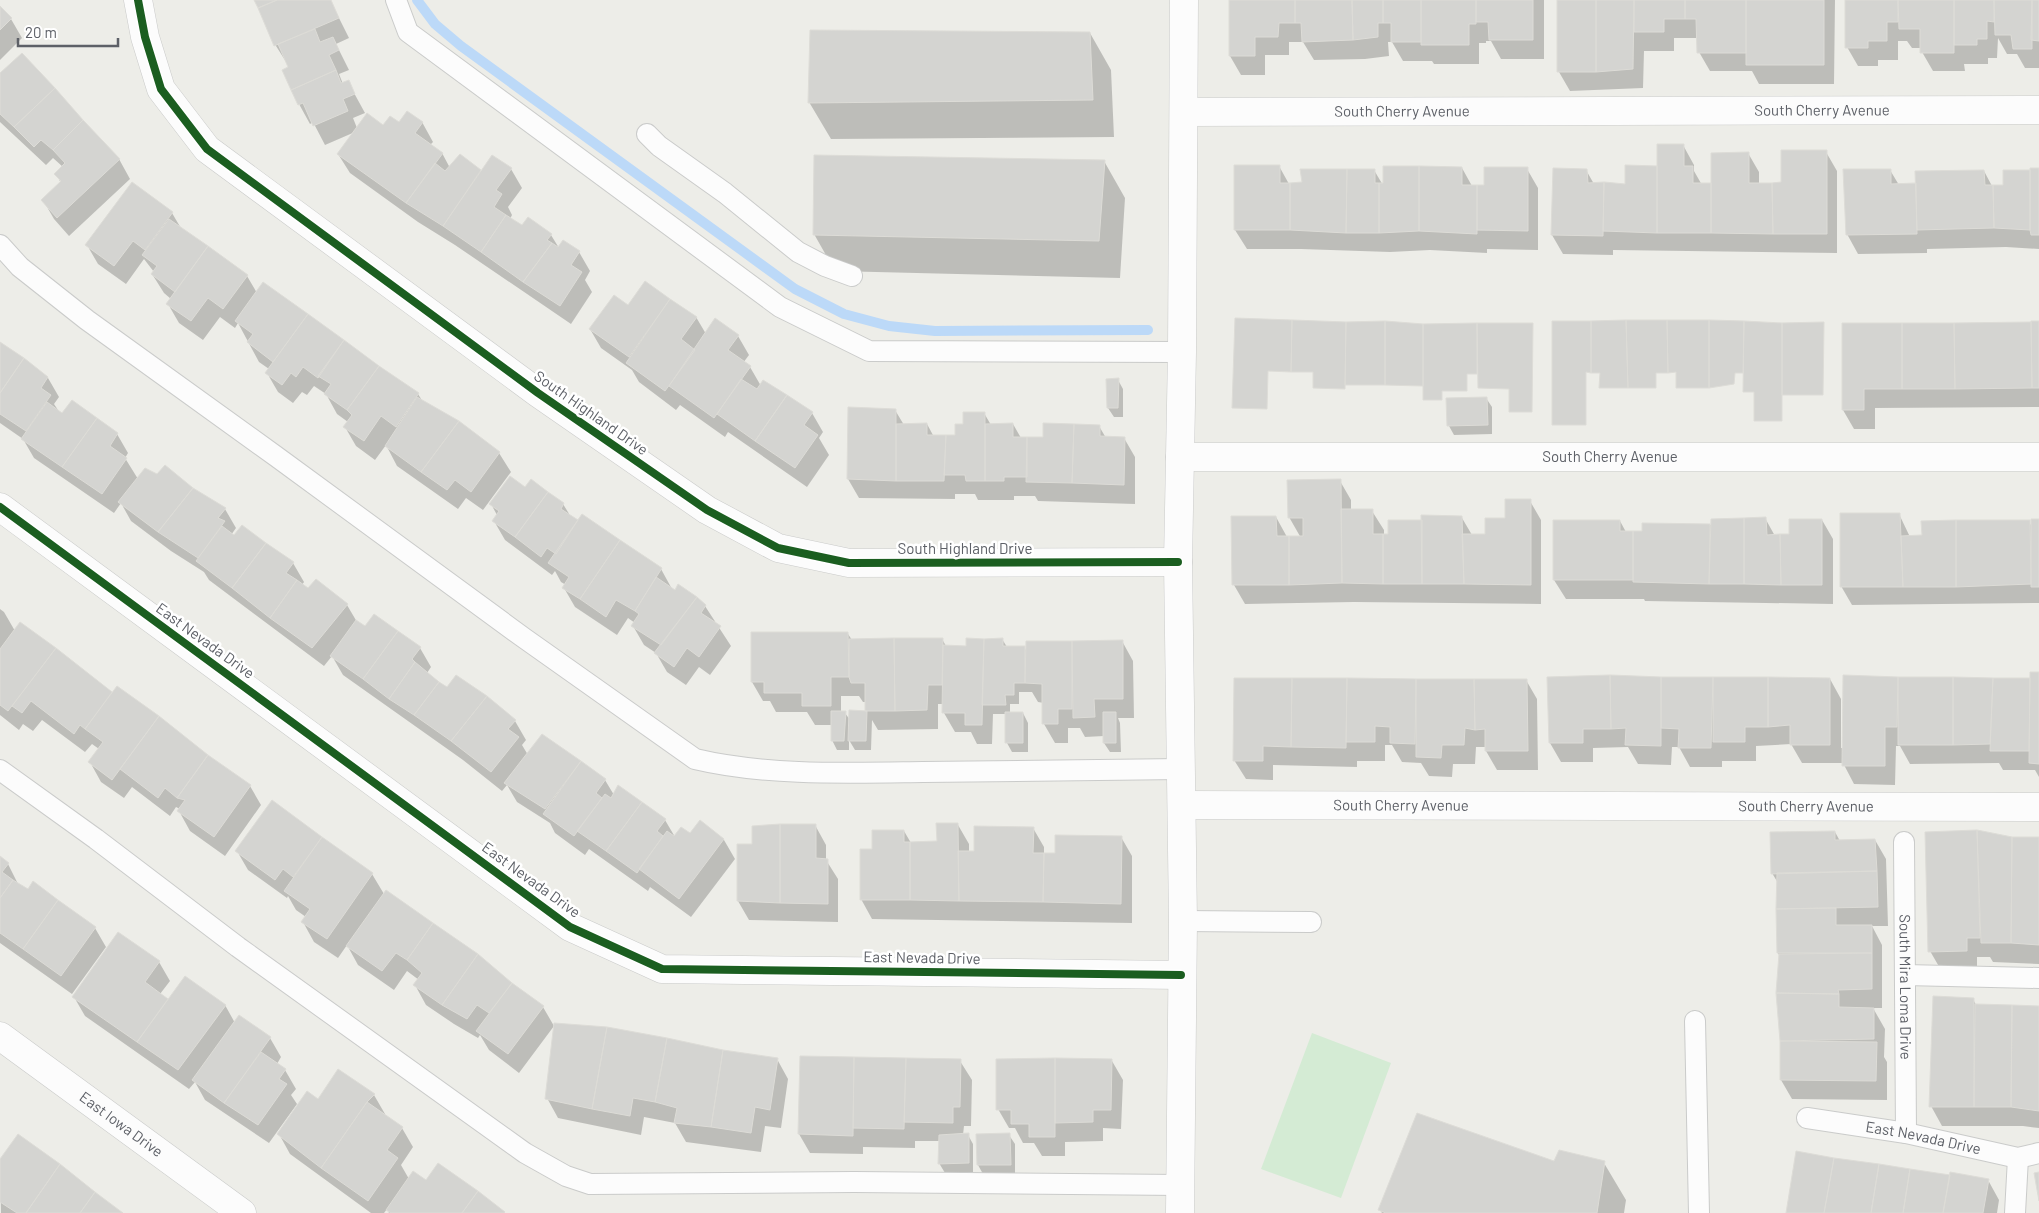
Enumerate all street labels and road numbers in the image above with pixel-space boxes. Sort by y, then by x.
street label: South Cherry Avenue [1754,100,1890,119]
street label: South Cherry Avenue [1334,101,1470,120]
street label: South Highland Drive [531,366,652,458]
street label: South Cherry Avenue [1542,447,1678,465]
street label: South Highland Drive [898,539,1032,557]
street label: East Nevada Drive [153,598,258,682]
street label: South Cherry Avenue [1333,795,1469,814]
street label: South Cherry Avenue [1738,796,1874,815]
street label: East Nevada Drive [479,837,584,921]
street label: South Mira Loma Drive [1896,914,1915,1060]
street label: East Nevada Drive [863,947,981,967]
street label: East Iowa Drive [76,1087,167,1160]
street label: East Nevada Drive [1864,1117,1983,1157]

